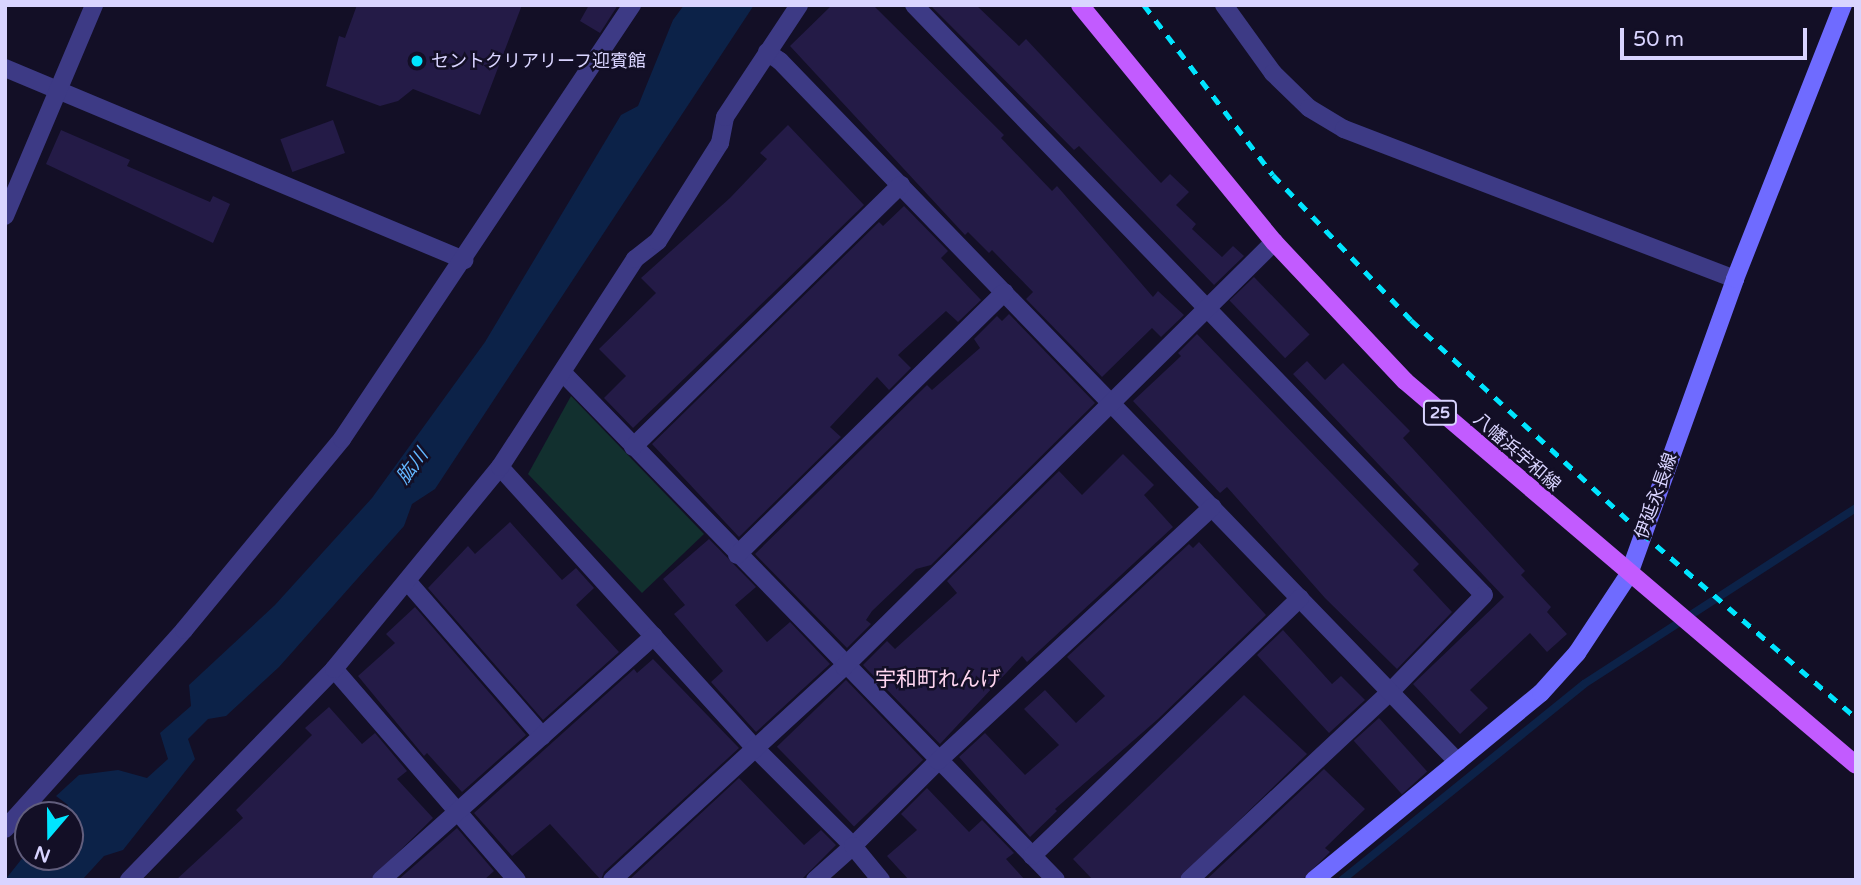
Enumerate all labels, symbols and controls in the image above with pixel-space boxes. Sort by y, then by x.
scale bar [1623,14,1810,58]
text: 50 m [1633,27,1684,52]
place label: セントクリアリーフ迎賓館 [431,50,647,72]
marker: セントクリアリーフ迎賓館 [409,53,425,69]
road number: 25 [1422,400,1458,426]
street label: 八幡浜宇和線 [1469,408,1565,496]
water label: 肱川 [392,445,434,489]
street label: 伊延永長線 [1630,450,1682,542]
district label: 宇和町れんげ [875,667,1001,693]
north arrow [14,801,84,871]
text: N [32,841,53,867]

